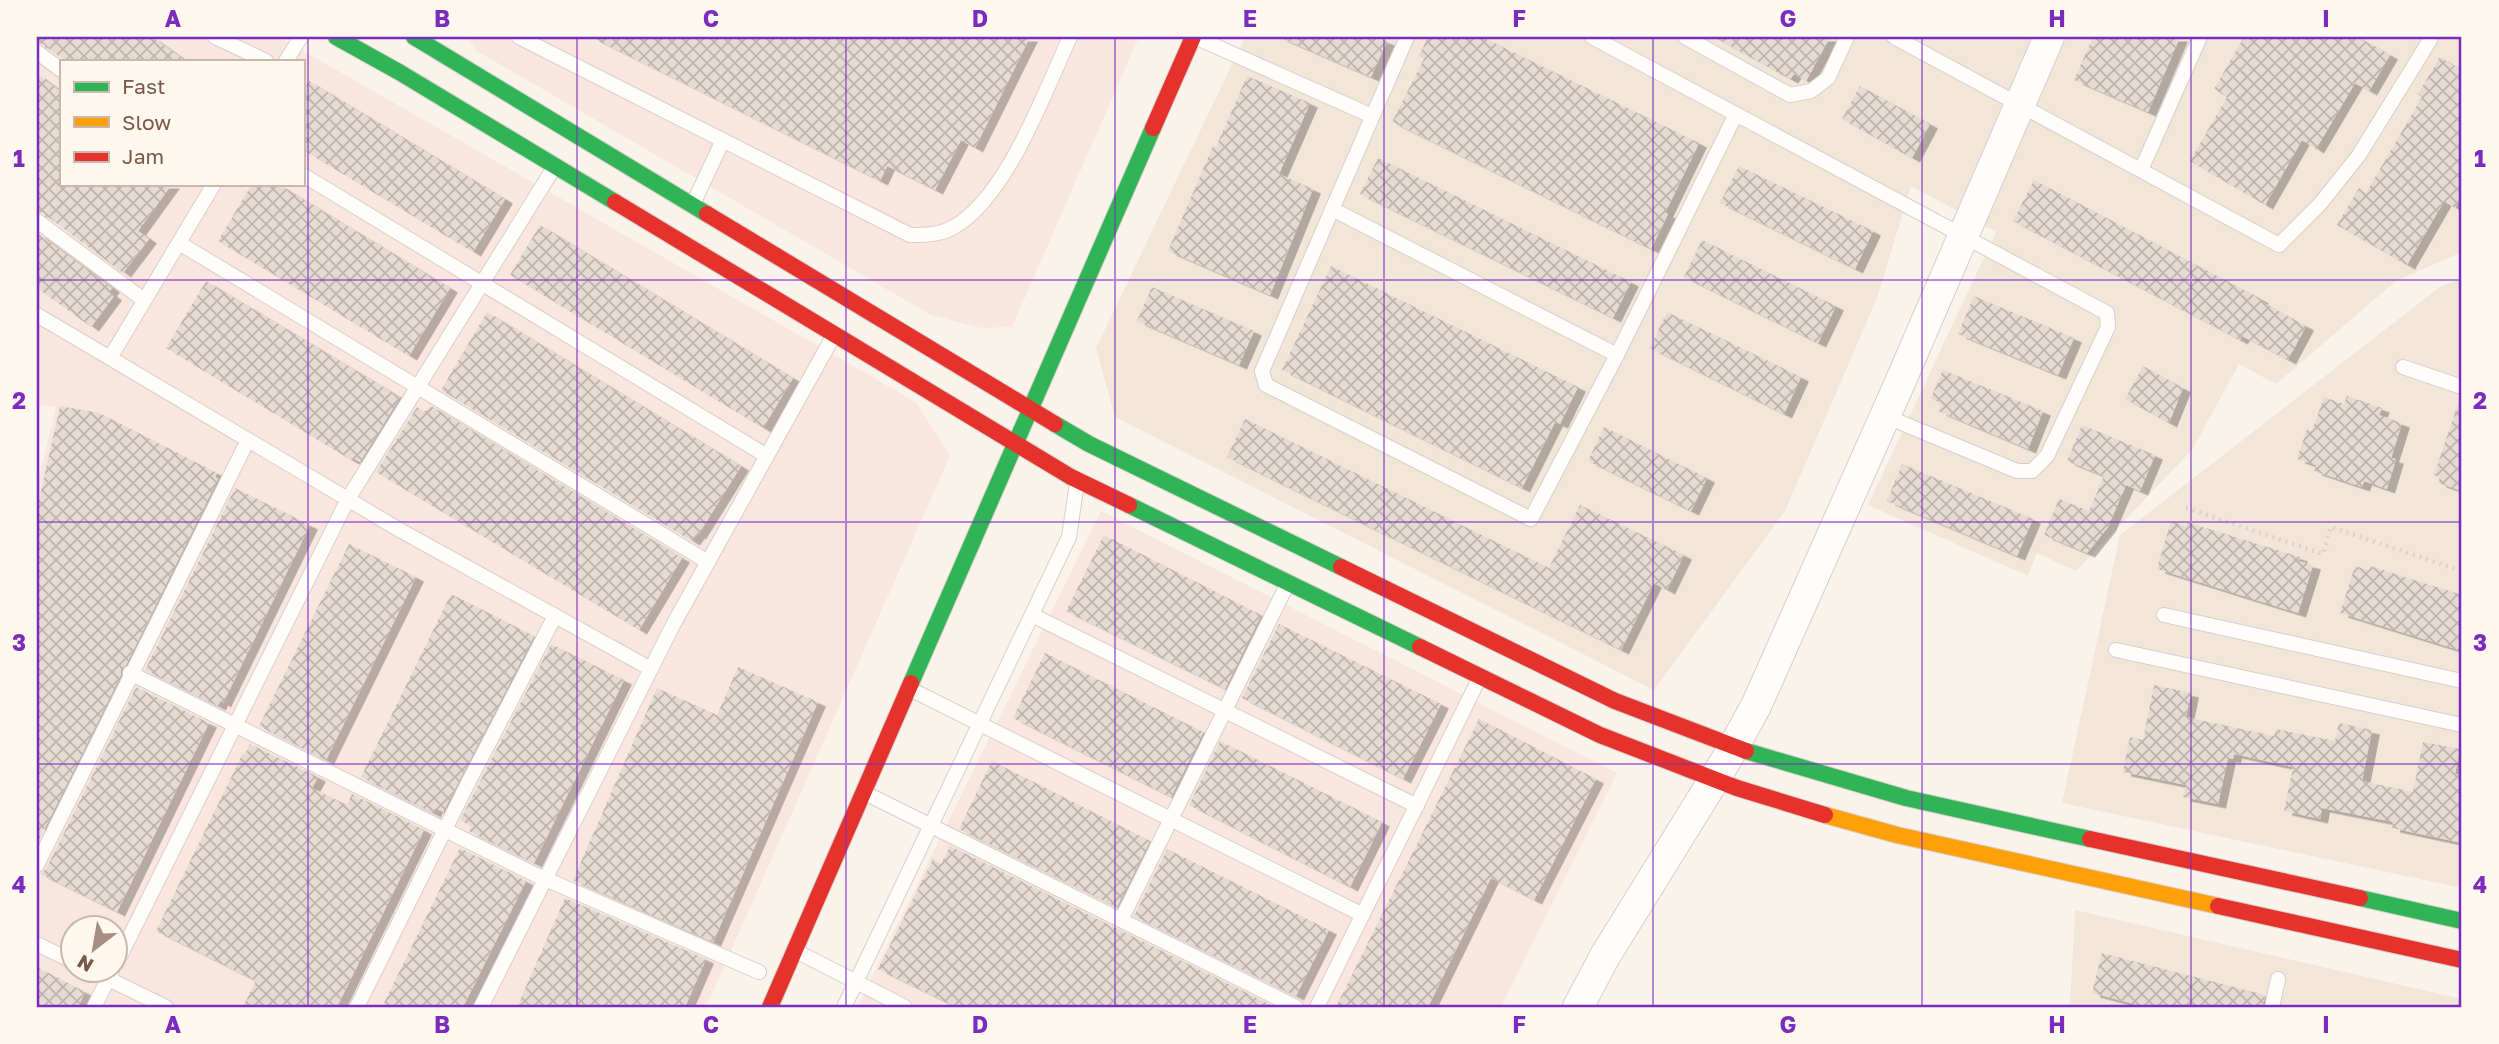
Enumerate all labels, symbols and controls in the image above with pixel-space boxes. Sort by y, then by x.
text: A [165,4,182,32]
text: B [434,4,450,32]
text: C [703,4,719,32]
text: D [972,4,988,32]
text: E [1243,4,1257,32]
text: F [1512,4,1526,32]
text: G [1780,4,1796,32]
text: H [2048,4,2066,32]
text: I [2322,4,2330,32]
legend [60,60,304,186]
text: Fast [122,73,165,99]
text: Slow [122,109,171,135]
text: Jam [122,143,164,169]
text: 1 [13,144,25,172]
text: 1 [2474,144,2486,172]
text: 2 [12,386,26,414]
text: 2 [2473,386,2487,414]
text: 3 [12,628,26,656]
text: 3 [2473,628,2487,656]
text: 4 [12,870,26,898]
text: 4 [2473,870,2487,898]
north arrow [60,914,130,984]
text: N [73,950,97,978]
text: A [165,1010,182,1038]
text: B [434,1010,450,1038]
text: C [703,1010,719,1038]
text: D [972,1010,988,1038]
text: E [1243,1010,1257,1038]
text: F [1512,1010,1526,1038]
text: G [1780,1010,1796,1038]
text: H [2048,1010,2066,1038]
text: I [2322,1010,2330,1038]

